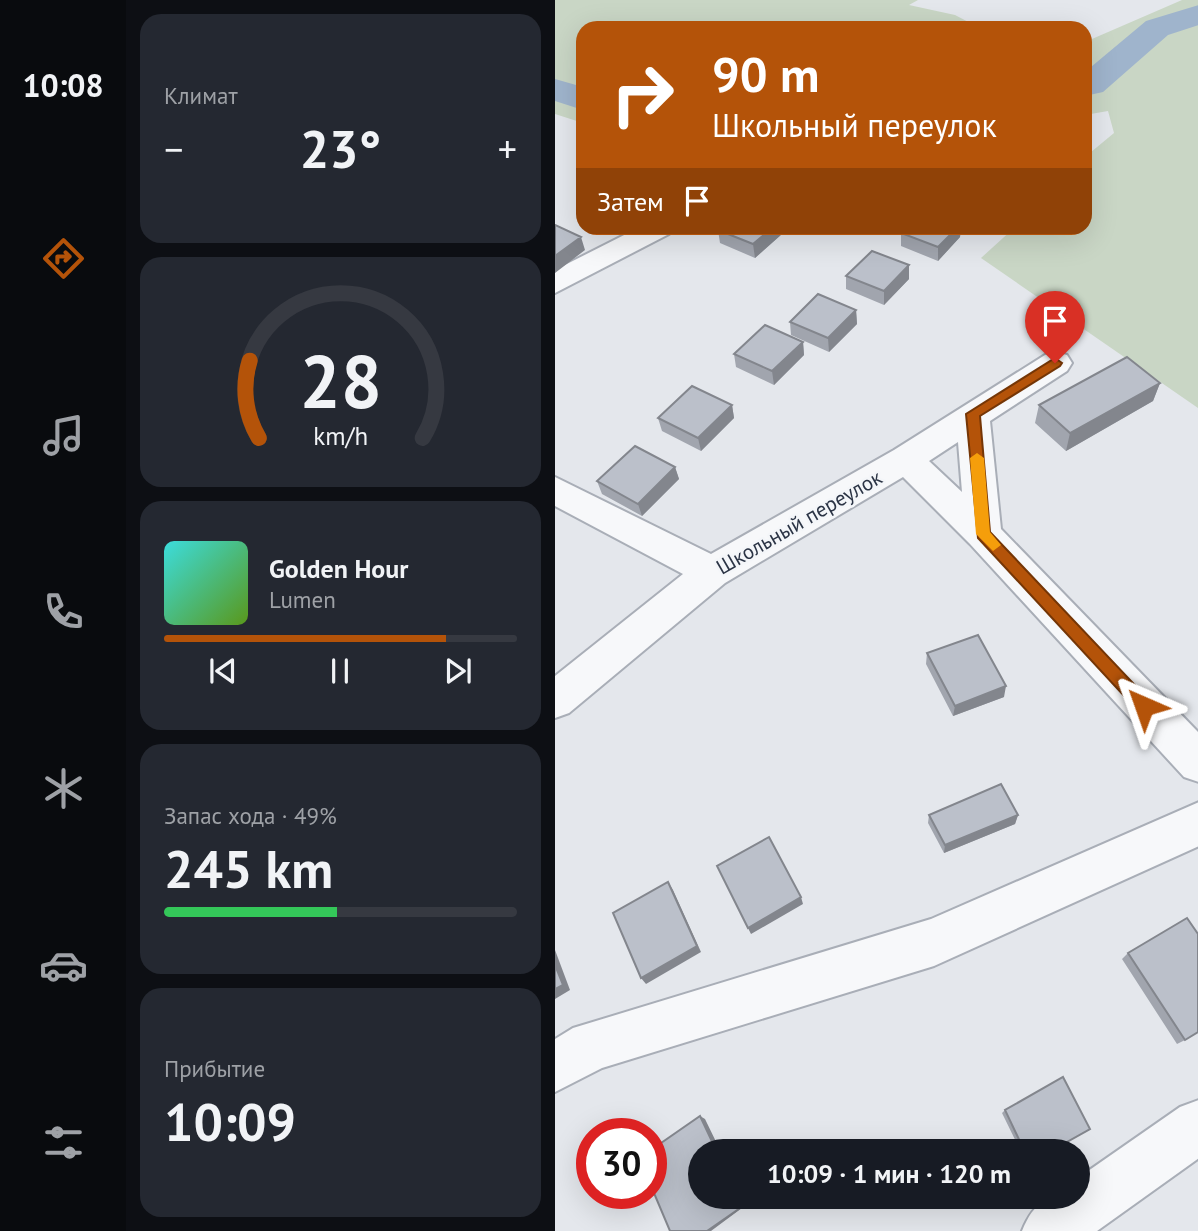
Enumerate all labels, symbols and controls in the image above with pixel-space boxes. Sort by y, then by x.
text: 90 m [712,42,819,106]
icon: right [597,49,688,140]
text: 10:08 [22,64,104,106]
text: Климат [164,81,238,110]
text: Школьный переулок [712,104,997,146]
text: 23° [300,115,381,182]
text: − [164,124,183,173]
text: + [498,124,517,173]
icon: arrive [678,182,716,220]
text: Затем [597,185,664,218]
icon: directions [39,234,88,283]
pin [1025,291,1085,363]
icon: arrive [1036,302,1074,340]
text: 28 [299,335,382,429]
icon: music [39,411,88,460]
text: km/h [313,420,368,452]
street label: Школьный переулок [711,464,887,580]
text: Golden Hour [269,552,408,585]
text: Lumen [269,585,336,614]
icon: phone [39,587,88,636]
icon: previous [204,652,242,690]
icon: pause [321,652,359,690]
icon: next [439,652,477,690]
position arrow [1107,669,1181,743]
icon: climate [39,764,88,813]
text: Запас хода · 49% [164,801,337,830]
text: 245 km [164,835,333,902]
icon: car [39,941,88,990]
text: Прибытие [164,1054,265,1083]
text: 10:09 [164,1088,296,1155]
icon: filters [39,1118,88,1167]
speed limit sign: 30 [576,1118,667,1209]
text: 10:09 · 1 мин · 120 m [767,1157,1011,1190]

